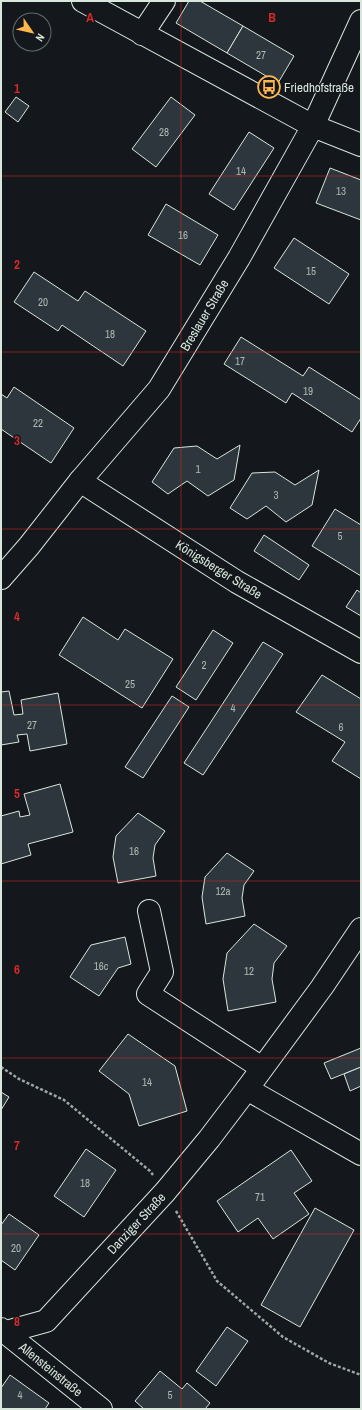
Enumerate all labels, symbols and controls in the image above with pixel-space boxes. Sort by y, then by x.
text: A [86,9,94,26]
text: B [268,9,276,26]
north arrow [12,12,52,52]
text: N [33,31,48,44]
house number: 27 [256,48,266,62]
bus stop icon: Friedhofstraße [256,74,282,100]
place label: Friedhofstraße [284,79,354,96]
text: 1 [14,80,20,97]
house number: 28 [159,125,169,139]
house number: 14 [236,164,246,178]
house number: 13 [336,184,346,198]
house number: 16 [178,228,188,242]
text: 2 [14,256,20,273]
house number: 15 [306,264,316,278]
street label: Breslauer Straße [176,276,232,354]
house number: 20 [38,295,48,309]
house number: 18 [105,327,115,341]
house number: 17 [235,354,245,368]
house number: 19 [303,384,313,398]
house number: 22 [33,416,43,430]
text: 3 [14,432,20,449]
house number: 1 [195,462,201,476]
house number: 3 [273,488,279,502]
house number: 5 [337,529,343,543]
street label: Königsberger Straße [172,536,265,603]
text: 4 [14,608,20,625]
house number: 2 [201,658,207,672]
house number: 25 [125,677,135,691]
house number: 4 [230,701,236,715]
house number: 27 [27,718,37,732]
house number: 6 [338,720,344,734]
text: 5 [14,785,20,802]
house number: 16 [129,844,139,858]
house number: 12a [215,884,231,898]
house number: 16c [94,959,109,973]
text: 6 [14,961,20,978]
house number: 12 [244,964,254,978]
house number: 14 [142,1075,152,1089]
text: 7 [14,1137,20,1154]
house number: 18 [80,1176,90,1190]
street label: Danziger Straße [103,1189,169,1258]
house number: 71 [255,1190,265,1204]
house number: 20 [11,1241,21,1255]
text: 8 [14,1313,20,1330]
street label: Allensteinstraße [15,1338,86,1400]
house number: 4 [17,1388,23,1402]
house number: 5 [167,1388,173,1402]

